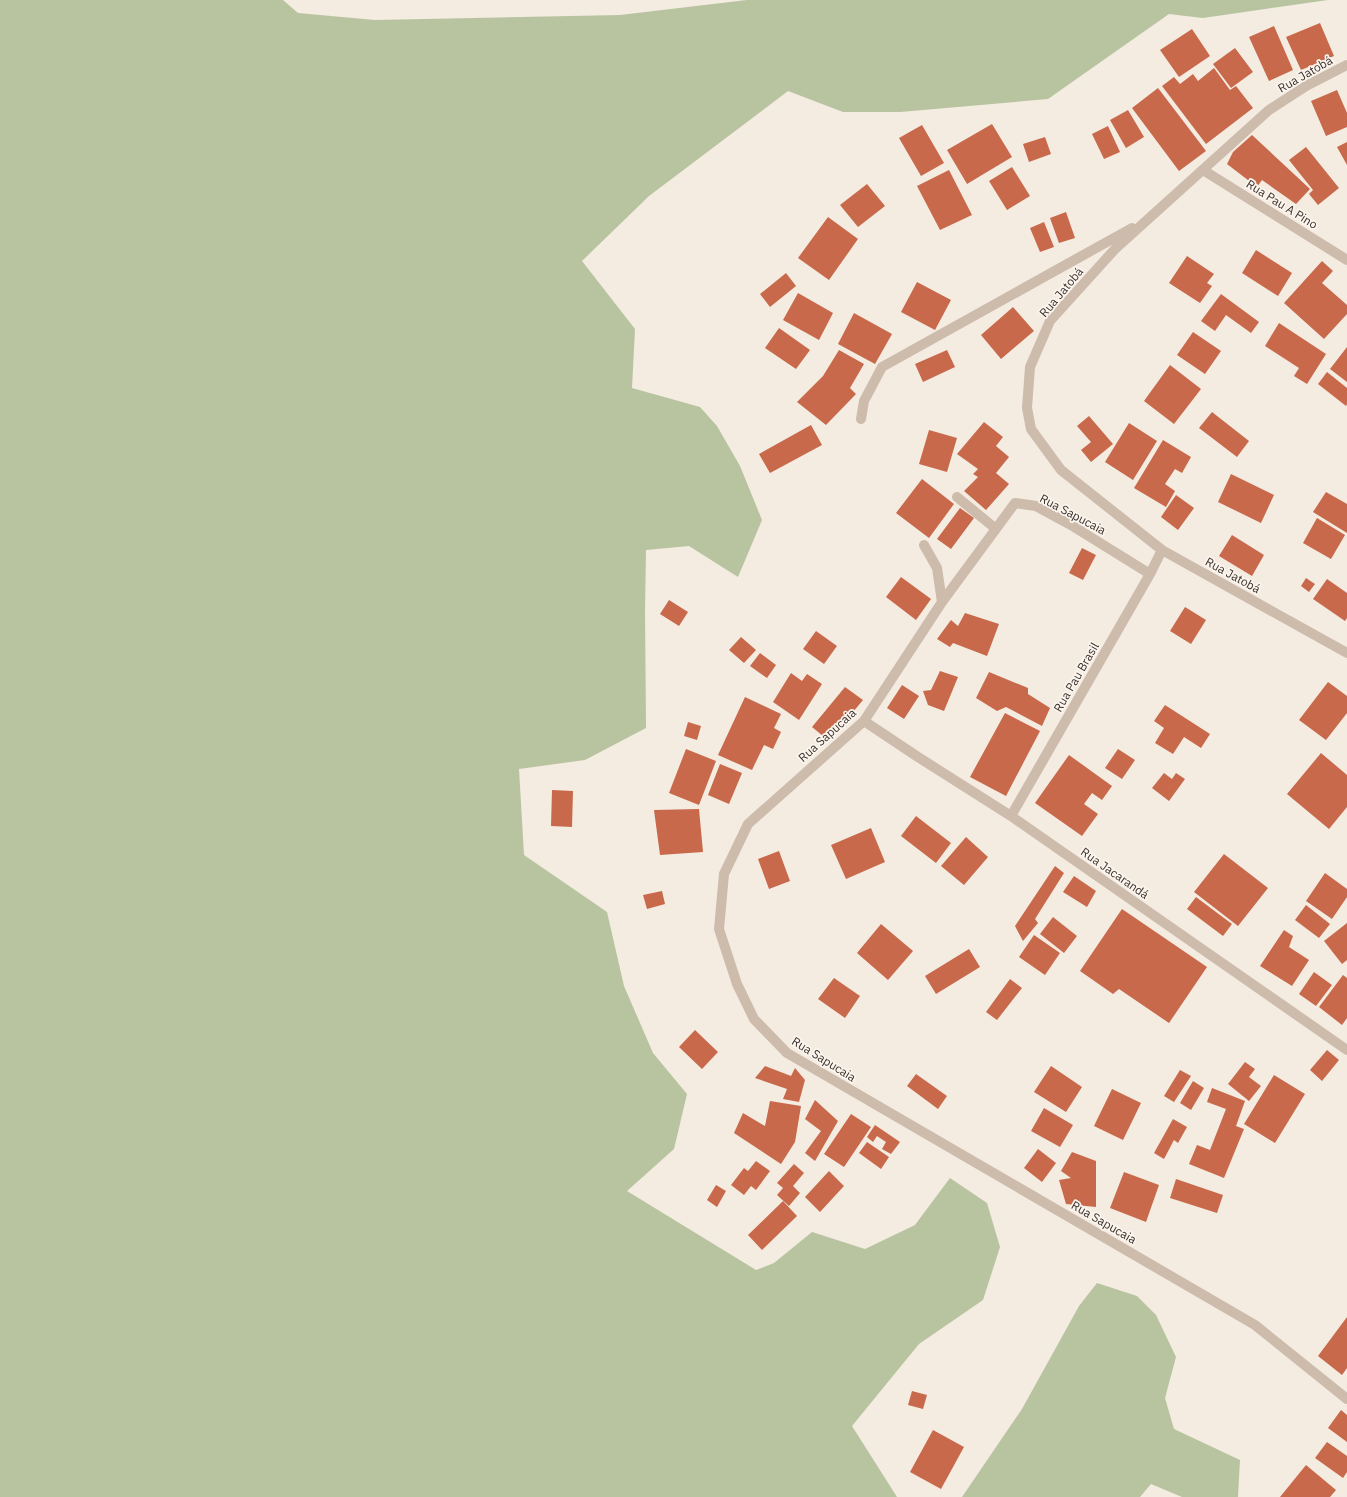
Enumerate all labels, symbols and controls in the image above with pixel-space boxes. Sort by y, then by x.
street label: Rua Jatobá [1275,52,1335,96]
street label: Rua Pau A Pino [1244,176,1321,232]
street label: Rua Jatobá [1036,264,1087,320]
street label: Rua Sapucaia [1037,490,1109,538]
street label: Rua Jatobá [1203,554,1264,597]
street label: Rua Pau Brasil [1050,640,1102,714]
street label: Rua Sapucaia [795,705,859,765]
street label: Rua Jacarandá [1078,844,1152,902]
street label: Rua Sapucaia [789,1033,859,1085]
street label: Rua Sapucaia [1069,1197,1140,1247]

